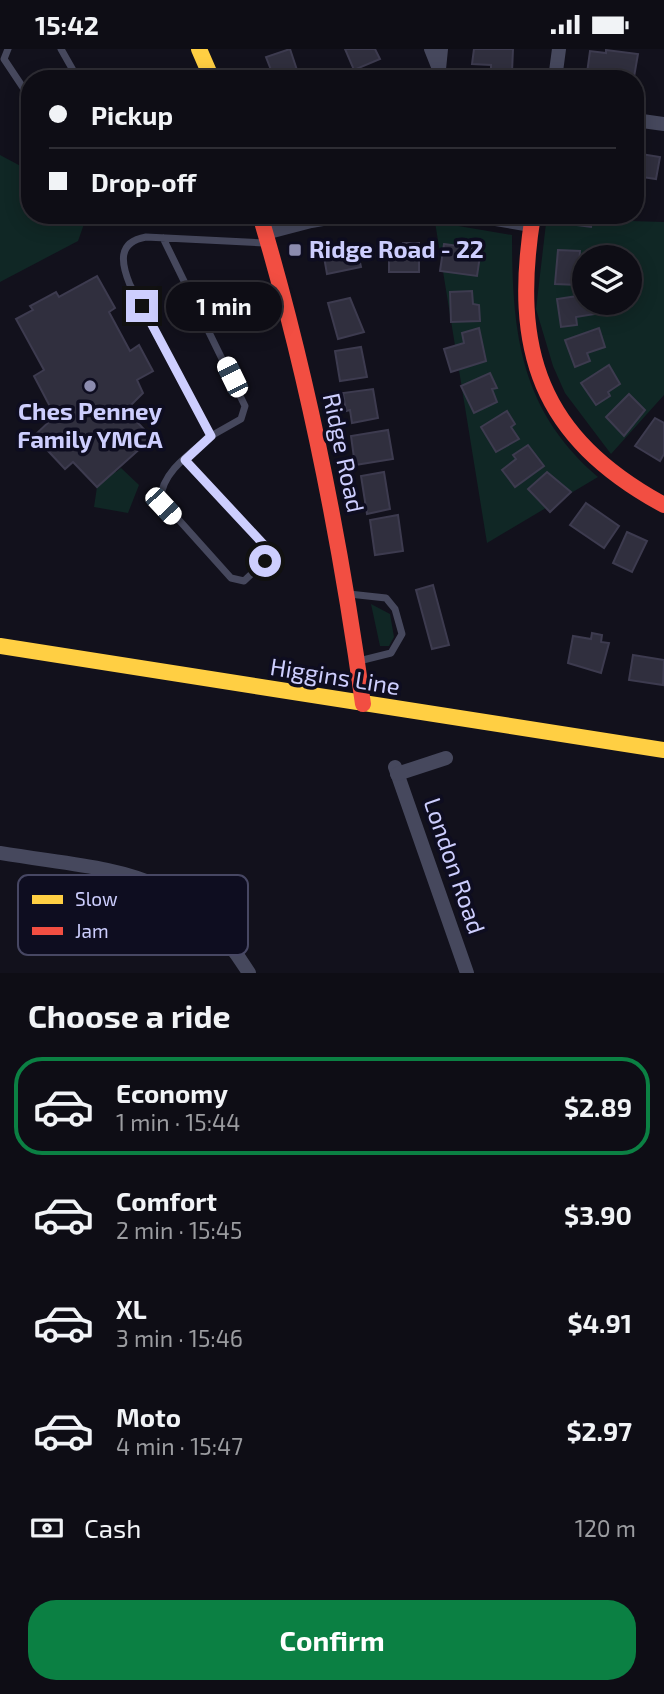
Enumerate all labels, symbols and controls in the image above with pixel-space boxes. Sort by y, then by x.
text: 15:42 [35,9,99,40]
text: Pickup [91,99,173,130]
text: Drop-off [91,166,196,197]
place label: Ridge Road - 22 [309,234,484,263]
marker: Ridge Road - 22 [287,242,303,258]
map controls [572,245,642,315]
button: layers [572,245,642,315]
callout: 1 min [166,281,282,331]
route end [126,290,158,322]
text: 1 min [196,292,252,320]
car [214,354,251,400]
marker: Ches Penney Family YMCA [82,378,98,394]
street label: Ridge Road [318,390,371,515]
place label: Ches Penney Family YMCA [17,396,163,453]
car [141,483,186,529]
route start [249,545,281,577]
street label: Higgins Line [268,651,402,700]
street label: London Road [419,794,492,937]
legend [18,875,248,955]
text: Slow [75,887,118,910]
text: Jam [75,919,109,942]
text: Choose a ride [28,996,231,1034]
icon: car [32,1075,95,1138]
text: Economy [116,1077,228,1108]
text: $2.89 [564,1091,632,1122]
text: 1 min · 15:44 [116,1108,240,1136]
icon: car [32,1183,95,1246]
text: Comfort [116,1185,217,1216]
text: $3.90 [564,1199,632,1230]
text: 2 min · 15:45 [116,1216,242,1244]
icon: car [32,1291,95,1354]
text: XL [116,1293,147,1324]
text: $4.91 [567,1307,632,1338]
text: 3 min · 15:46 [116,1324,243,1352]
icon: car [32,1399,95,1462]
text: Moto [116,1401,181,1432]
text: $2.97 [566,1415,632,1446]
text: 4 min · 15:47 [116,1432,243,1460]
icon: cash [28,1509,66,1547]
text: Cash [84,1512,141,1543]
text: 120 m [575,1514,636,1542]
button: Confirm [28,1600,636,1680]

